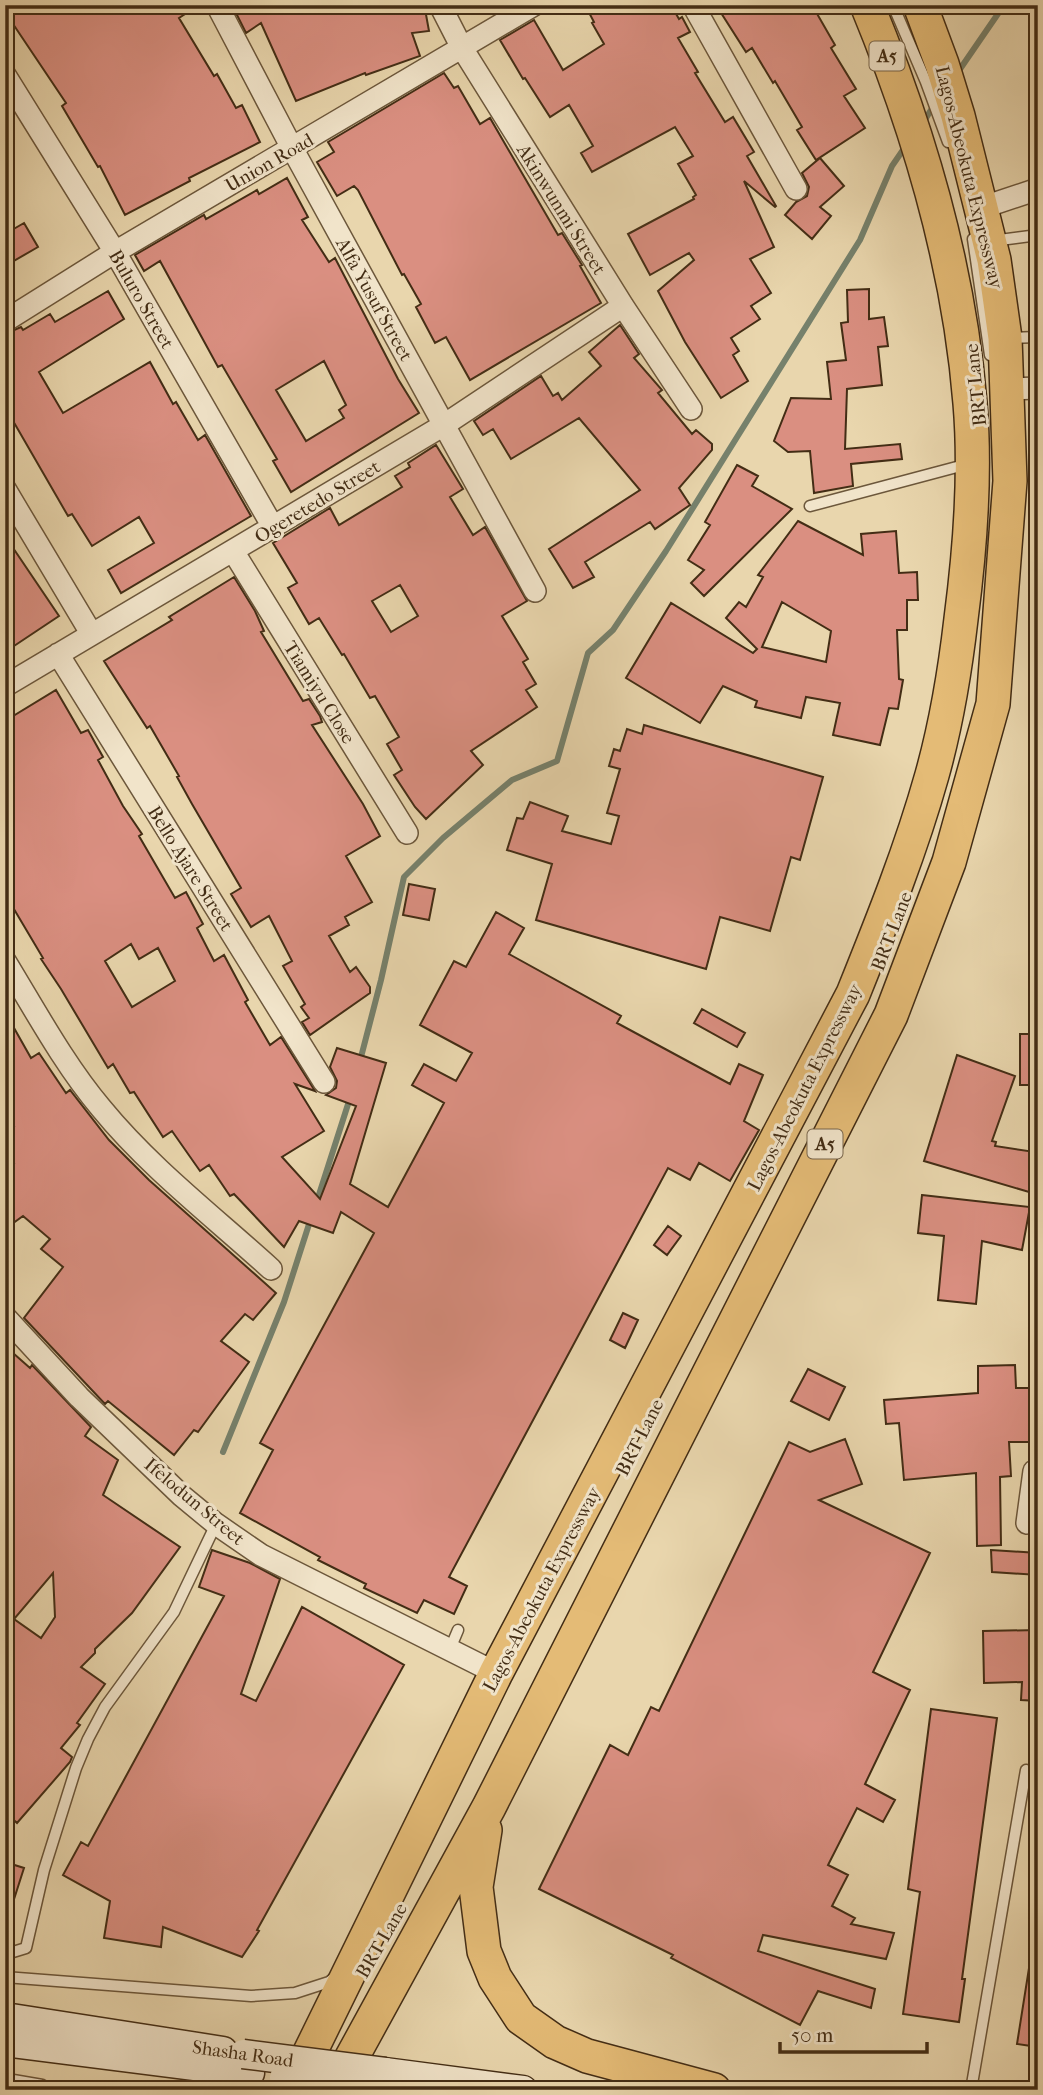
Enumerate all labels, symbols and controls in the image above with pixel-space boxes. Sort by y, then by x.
road number: A5 [870,42,904,70]
street label: Lagos-Abeokuta Expressway [931,64,1008,292]
street label: Union Road [221,128,318,197]
street label: Akinwunmi Street [512,139,610,279]
street label: Alfa Yusuf Street [331,233,417,365]
street label: Buluro Street [104,246,178,353]
street label: BRT Lane [961,342,991,427]
street label: Ogeretedo Street [251,456,384,548]
street label: Tiamiyu Close [279,637,359,748]
street label: Bello Ajare Street [143,802,238,935]
street label: BRT Lane [867,889,917,974]
street label: Lagos-Abeokuta Expressway [743,980,867,1194]
road number: A5 [808,1129,842,1158]
street label: BRT Lane [611,1396,669,1479]
street label: Ifelodun Street [140,1454,249,1550]
street label: Lagos-Abeokuta Expressway [478,1482,606,1696]
street label: BRT Lane [352,1899,412,1982]
scale bar [780,2011,928,2055]
text: 50 m [791,2023,834,2047]
street label: Shasha Road [191,2036,296,2072]

